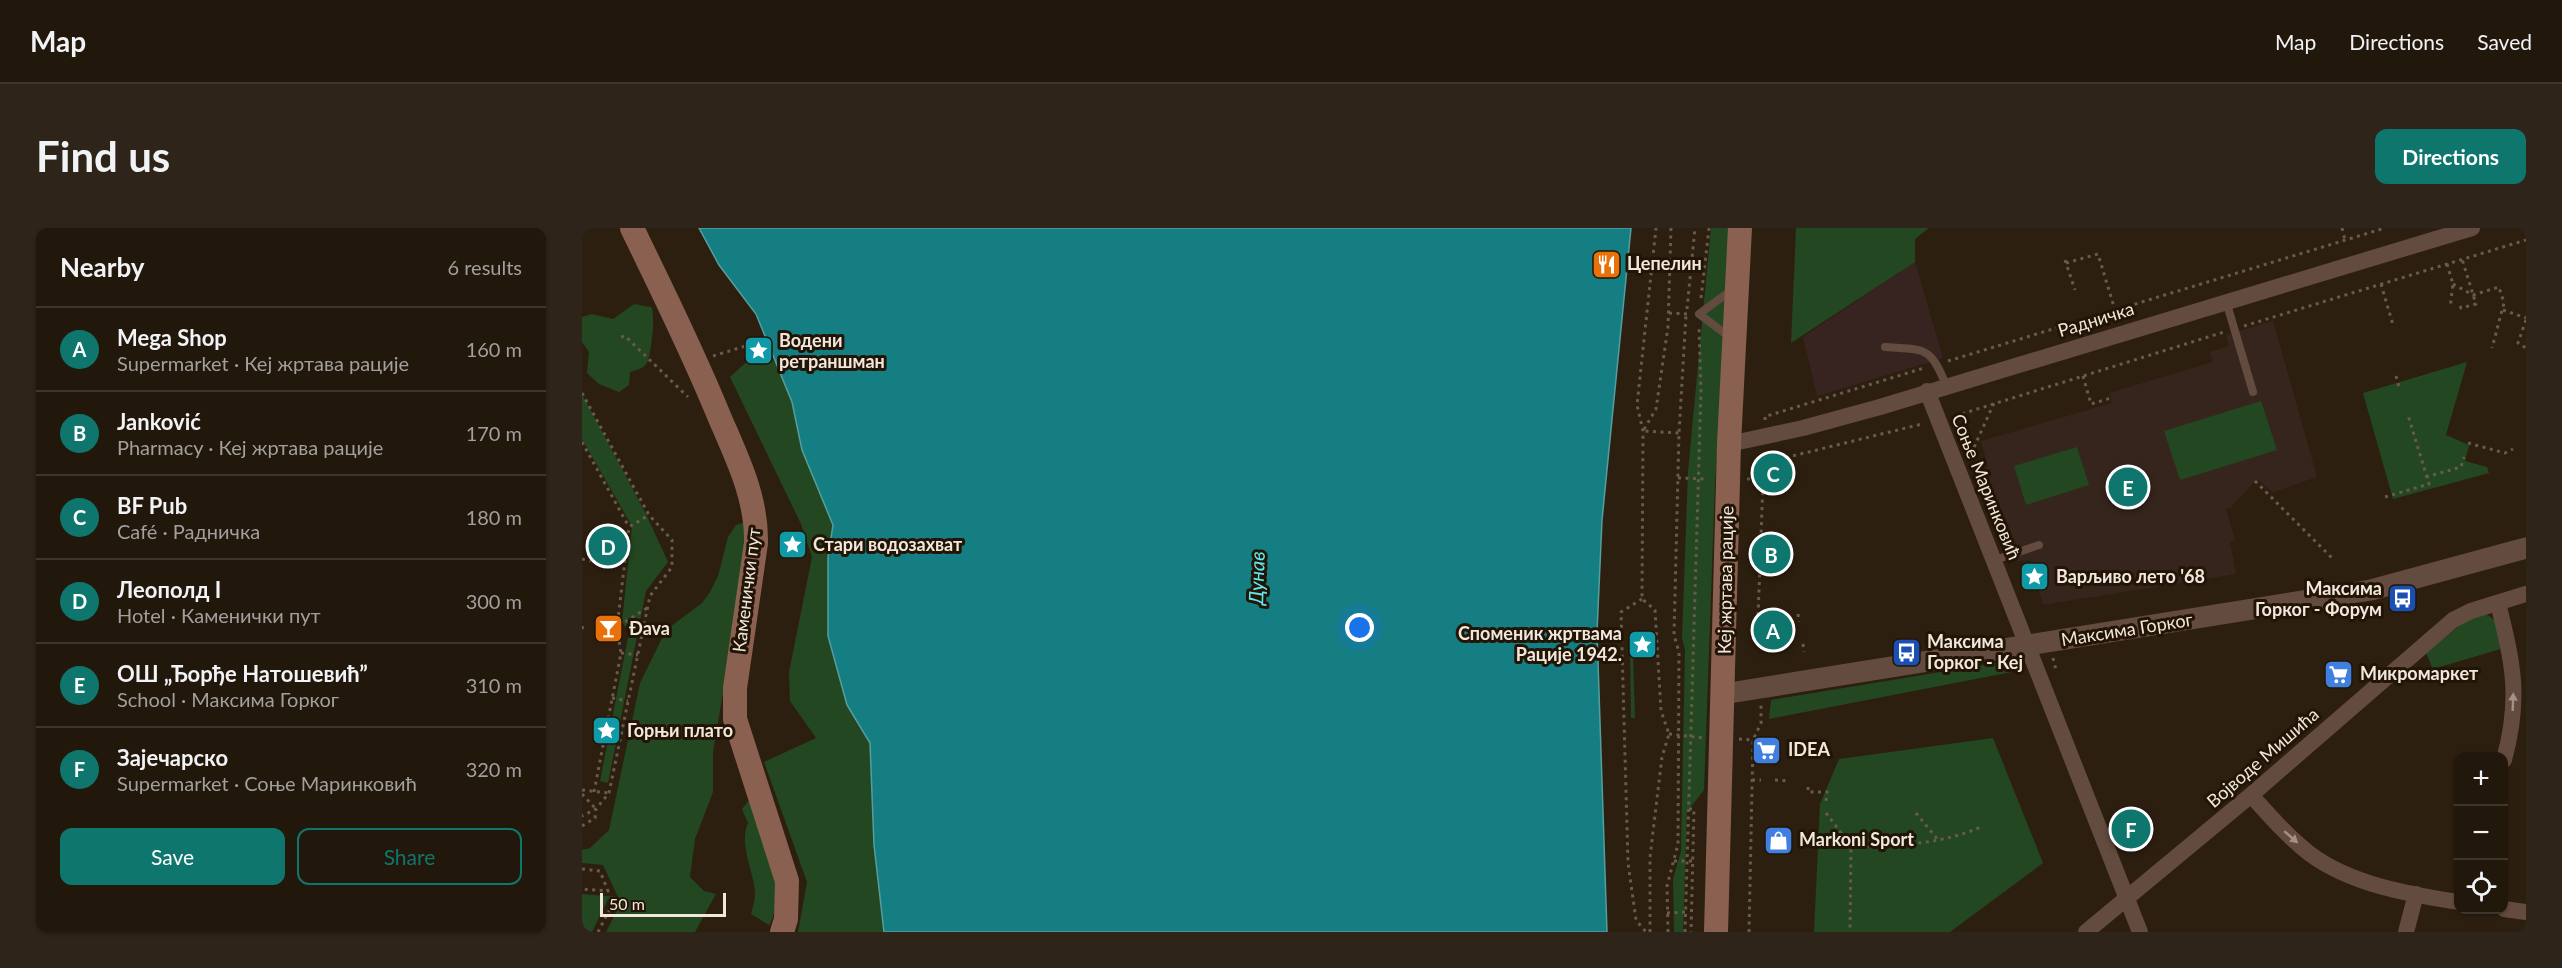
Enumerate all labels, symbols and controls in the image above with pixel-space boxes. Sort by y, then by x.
text: Map [30,24,86,58]
text: Map [2275,29,2316,54]
text: Directions [2349,29,2444,54]
text: Saved [2477,29,2532,54]
button: Directions [2375,129,2526,184]
text: Find us [36,131,170,181]
restaurant icon: Цепелин [1590,248,1622,280]
text: Nearby [60,251,145,283]
place label: Цепелин [1627,252,1702,274]
text: 6 results [447,255,522,279]
street label: Радничка [2055,297,2137,341]
text: Mega Shop [117,324,227,351]
place label: Водени ретраншман [779,329,885,372]
place icon: Водени ретраншман [742,335,774,367]
text: A [73,337,86,361]
text: 160 m [466,337,522,361]
text: Supermarket · Кеј жртава рације [117,351,409,375]
text: Janković [117,408,201,435]
street label: Соње Маринковић [1948,410,2026,563]
text: B [73,421,86,445]
text: 170 m [466,421,522,445]
text: Pharmacy · Кеј жртава рације [117,435,383,459]
pin: C [1754,450,1792,496]
pin: E [2108,464,2148,510]
text: BF Pub [117,492,187,519]
text: C [73,505,86,529]
text: 180 m [466,505,522,529]
street label: Кеј жртава рације [1713,506,1737,654]
text: Café · Радничка [117,519,260,543]
pin: D [588,524,628,568]
street label: Каменички пут [727,526,765,654]
place icon: Стари водозахват [776,529,808,561]
pin: B [1752,532,1790,576]
place label: Стари водозахват [813,533,963,555]
water label: Дунав [1243,551,1269,606]
place icon: Варљиво лето '68 [2019,561,2051,593]
place label: Варљиво лето '68 [2056,565,2205,587]
text: Леополд I [117,576,221,603]
place label: Максима Горког - Форум [2255,577,2382,620]
bus stop icon: Максима Горког - Форум [2387,583,2419,615]
text: D [72,589,87,613]
text: 300 m [466,589,522,613]
text: Hotel · Каменички пут [117,603,321,627]
pin: A [1754,608,1792,652]
street label: Максима Горког [2059,608,2195,650]
bar icon: Đava [592,613,624,645]
your location [1345,613,1374,642]
place label: Đava [628,617,670,639]
place label: Споменик жртвама Рације 1942. [1458,622,1622,665]
place icon: Споменик жртвама Рације 1942. [1627,628,1659,660]
place label: Максима Горког - Кеј [1927,630,2023,673]
bus stop icon: Максима Горког - Кеј [1890,636,1922,668]
supermarket icon: Микромаркет [2323,658,2355,690]
text: ОШ „Ђорђе Натошевић” [117,660,368,687]
place label: Микромаркет [2360,662,2479,684]
text: E [74,673,85,697]
text: 310 m [466,673,522,697]
text: School · Максима Горког [117,687,339,711]
one-way arrow [2509,693,2518,712]
street label: Војводе Мишића [2202,703,2323,812]
place icon: Горњи плато [590,715,622,747]
place label: Горњи плато [627,719,733,741]
supermarket icon: IDEA [1751,734,1783,766]
place label: IDEA [1788,738,1830,760]
text: Зајечарско [117,744,228,771]
map controls [2454,752,2508,914]
button: + [2454,752,2508,806]
text: F [74,757,85,781]
text: 320 m [466,757,522,781]
text: Supermarket · Соње Маринковић [117,771,417,795]
pin: F [2112,806,2150,852]
button: − [2454,806,2508,860]
shop icon: Markoni Sport [1762,824,1794,856]
button: Save [60,828,285,885]
button: Share [297,828,522,885]
place label: Markoni Sport [1799,828,1914,850]
one-way arrow [2283,830,2298,843]
button: locate [2454,860,2508,914]
scale bar [600,890,726,918]
text: 50 m [609,894,645,913]

